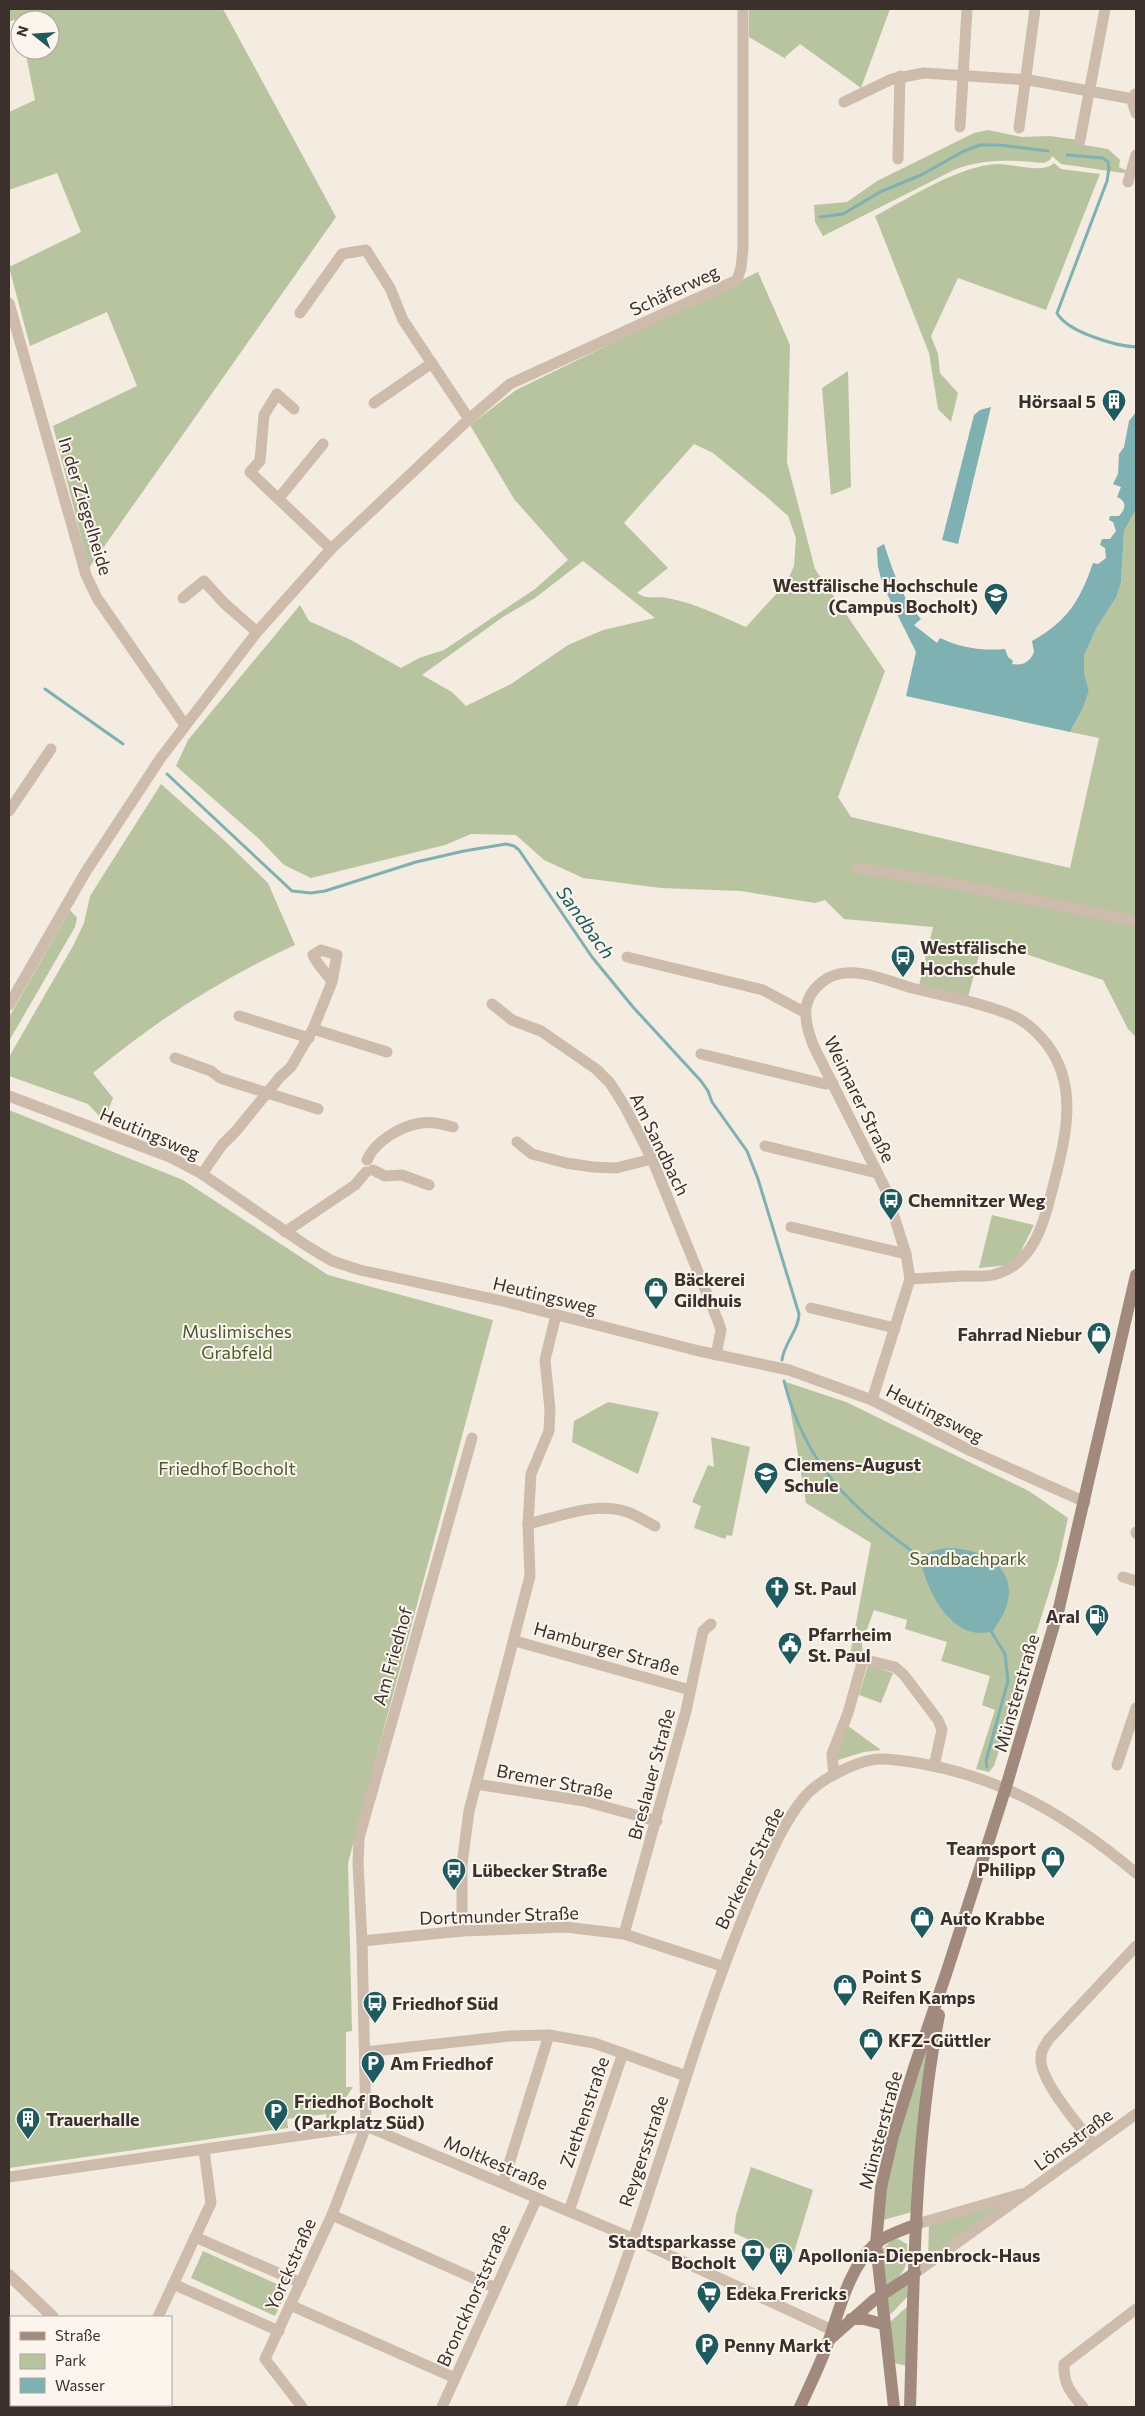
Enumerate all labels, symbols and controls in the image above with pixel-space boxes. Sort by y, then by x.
north arrow [10,10,60,60]
text: N [12,24,32,39]
street label: Schäferweg [626,260,722,320]
building icon: Hörsaal 5 [1101,388,1127,422]
place label: Hörsaal 5 [1018,390,1096,412]
street label: In der Ziegelheide [55,434,117,578]
place label: Westfälische Hochschule (Campus Bocholt) [773,574,978,617]
school or university icon: Westfälische Hochschule (Campus Bocholt) [983,582,1009,616]
water label: Sandbach [552,881,620,963]
place label: Westfälische Hochschule [920,936,1026,979]
bus stop icon: Westfälische Hochschule [890,944,916,978]
street label: Weimarer Straße [820,1032,900,1166]
street label: Am Sandbach [626,1089,694,1199]
street label: Heutingsweg [97,1102,204,1164]
bus stop icon: Chemnitzer Weg [878,1187,904,1221]
place label: Chemnitzer Weg [908,1189,1046,1211]
place label: Bäckerei Gildhuis [674,1268,745,1311]
street label: Heutingsweg [491,1271,600,1319]
shop icon: Bäckerei Gildhuis [643,1276,669,1310]
park label: Muslimisches Grabfeld [182,1320,292,1363]
shop icon: Fahrrad Niebur [1086,1321,1112,1355]
place label: Fahrrad Niebur [958,1323,1083,1345]
street label: Heutingsweg [883,1379,988,1447]
place label: Clemens-August Schule [784,1453,921,1496]
park label: Friedhof Bocholt [158,1457,296,1479]
school or university icon: Clemens-August Schule [753,1461,779,1495]
park label: Sandbachpark [910,1547,1027,1569]
church icon: St. Paul [764,1575,790,1609]
place label: St. Paul [794,1577,857,1599]
street label: Am Friedhof [367,1603,417,1708]
fuel station icon: Aral [1084,1603,1110,1637]
place label: Aral [1045,1605,1080,1627]
street label: Hamburger Straße [531,1617,683,1679]
place label: Pfarrheim St. Paul [808,1623,892,1666]
public building icon: Pfarrheim St. Paul [777,1631,803,1665]
street label: Münsterstraße [989,1631,1043,1755]
street label: Breslauer Straße [623,1706,679,1842]
street label: Bremer Straße [495,1759,615,1803]
street label: Borkener Straße [710,1803,788,1933]
place label: Teamsport Philipp [946,1837,1036,1880]
shop icon: Teamsport Philipp [1040,1845,1066,1879]
bus stop icon: Lübecker Straße [441,1857,467,1891]
place label: Lübecker Straße [472,1859,607,1881]
street label: Dortmunder Straße [419,1901,579,1929]
shop icon: Auto Krabbe [909,1905,935,1939]
place label: Auto Krabbe [940,1907,1045,1929]
place label: Point S Reifen Kamps [862,1965,975,2008]
shop icon: Point S Reifen Kamps [832,1973,858,2007]
bus stop icon: Friedhof Süd [362,1990,388,2024]
place label: Friedhof Süd [392,1992,498,2014]
shop icon: KFZ-Güttler [858,2027,884,2061]
place label: KFZ-Güttler [888,2029,991,2051]
parking icon: Am Friedhof [360,2050,386,2084]
place label: Am Friedhof [390,2052,494,2074]
street label: Ziethenstraße [555,2054,613,2170]
street label: Münsterstraße [854,2068,906,2192]
place label: Friedhof Bocholt (Parkplatz Süd) [294,2090,434,2133]
street label: Reygersstraße [614,2092,672,2210]
parking icon: Friedhof Bocholt (Parkplatz Süd) [263,2098,289,2132]
street label: Lönsstraße [1029,2103,1117,2175]
building icon: Trauerhalle [15,2106,41,2140]
place label: Trauerhalle [46,2108,140,2130]
street label: Moltkestraße [441,2130,551,2194]
street label: Yorckstraße [260,2214,320,2314]
street label: Bronckhorststraße [432,2220,514,2370]
place label: Stadtsparkasse Bocholt [608,2230,736,2273]
bank icon: Stadtsparkasse Bocholt [740,2238,766,2272]
building icon: Apollonia-Diepenbrock-Haus [768,2242,794,2276]
place label: Apollonia-Diepenbrock-Haus [798,2244,1040,2266]
supermarket icon: Edeka Frericks [696,2280,722,2314]
place label: Edeka Frericks [726,2282,847,2304]
legend [10,2316,172,2406]
text: Straße [55,2326,101,2344]
parking icon: Penny Markt [694,2332,720,2366]
place label: Penny Markt [724,2334,831,2356]
text: Park [55,2351,86,2369]
text: Wasser [55,2376,105,2394]

